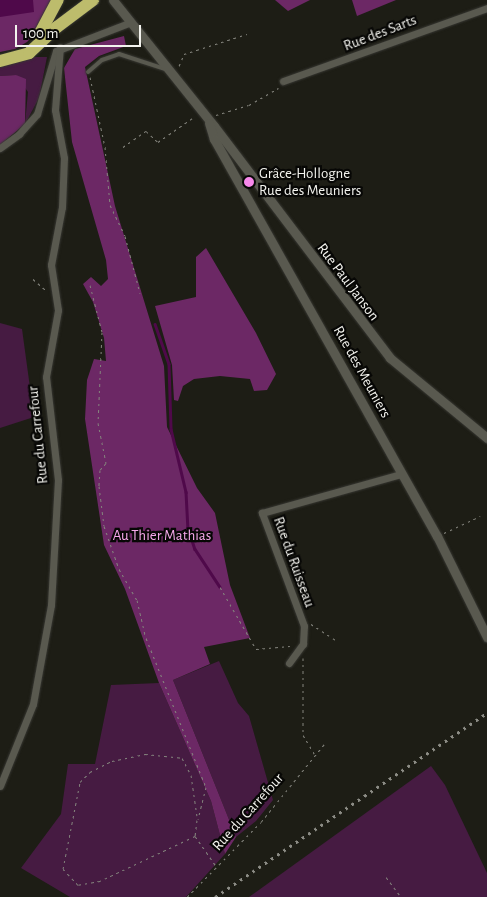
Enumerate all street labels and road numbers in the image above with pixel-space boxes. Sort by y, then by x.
street label: Rue des Sarts [341,11,419,55]
street label: Rue Paul Janson [313,240,383,324]
street label: Rue des Meuniers [329,323,395,421]
street label: Rue du Carrefour [24,385,52,485]
street label: Rue du Ruisseau [269,514,319,610]
street label: Rue du Carrefour [208,770,288,854]

